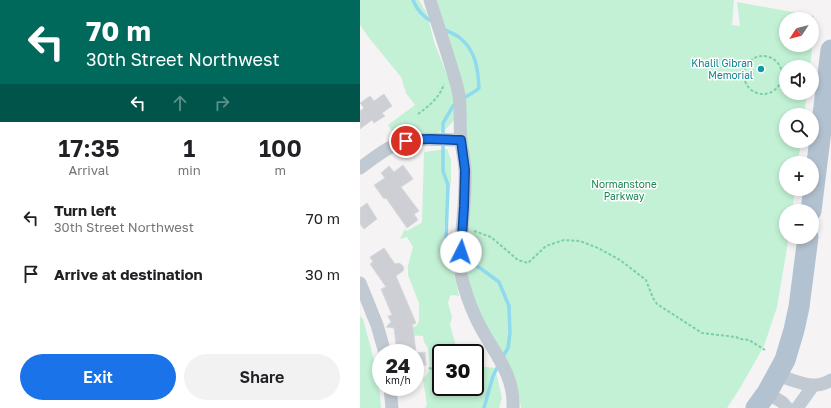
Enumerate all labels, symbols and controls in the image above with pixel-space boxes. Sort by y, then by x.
north arrow [779,12,819,52]
map controls [779,12,819,244]
text: 70 m [86,14,151,47]
icon: left [20,16,72,68]
text: 30th Street Northwest [86,48,280,70]
place label: Khalil Gibran Memorial [691,57,753,81]
button: sound [779,60,819,100]
marker: Khalil Gibran Memorial [756,64,766,74]
icon: left [127,92,149,114]
icon: ahead [169,92,191,114]
icon: right [211,92,233,114]
button: search [779,108,819,148]
pin [389,124,423,158]
icon: arrive [395,130,417,152]
text: 17:35 [58,133,120,162]
text: 1 [183,133,195,162]
text: 100 [259,133,302,162]
button: + [779,156,819,196]
text: Arrival [69,162,109,178]
text: min [178,162,201,178]
text: m [275,162,286,178]
park label: Normanstone Parkway [591,178,657,202]
text: Turn left [54,201,116,219]
button: − [779,204,819,244]
icon: left [20,207,42,229]
text: 70 m [306,209,340,227]
text: 30th Street Northwest [54,219,194,235]
position arrow [440,231,482,273]
icon: arrive [20,263,42,285]
text: Arrive at destination [54,265,203,283]
text: 30 m [305,265,340,283]
speed limit sign: 30 [432,344,484,396]
text: 24 [386,353,410,377]
button: Exit [20,354,176,400]
button: Share [184,354,340,400]
text: km/h [385,374,411,386]

